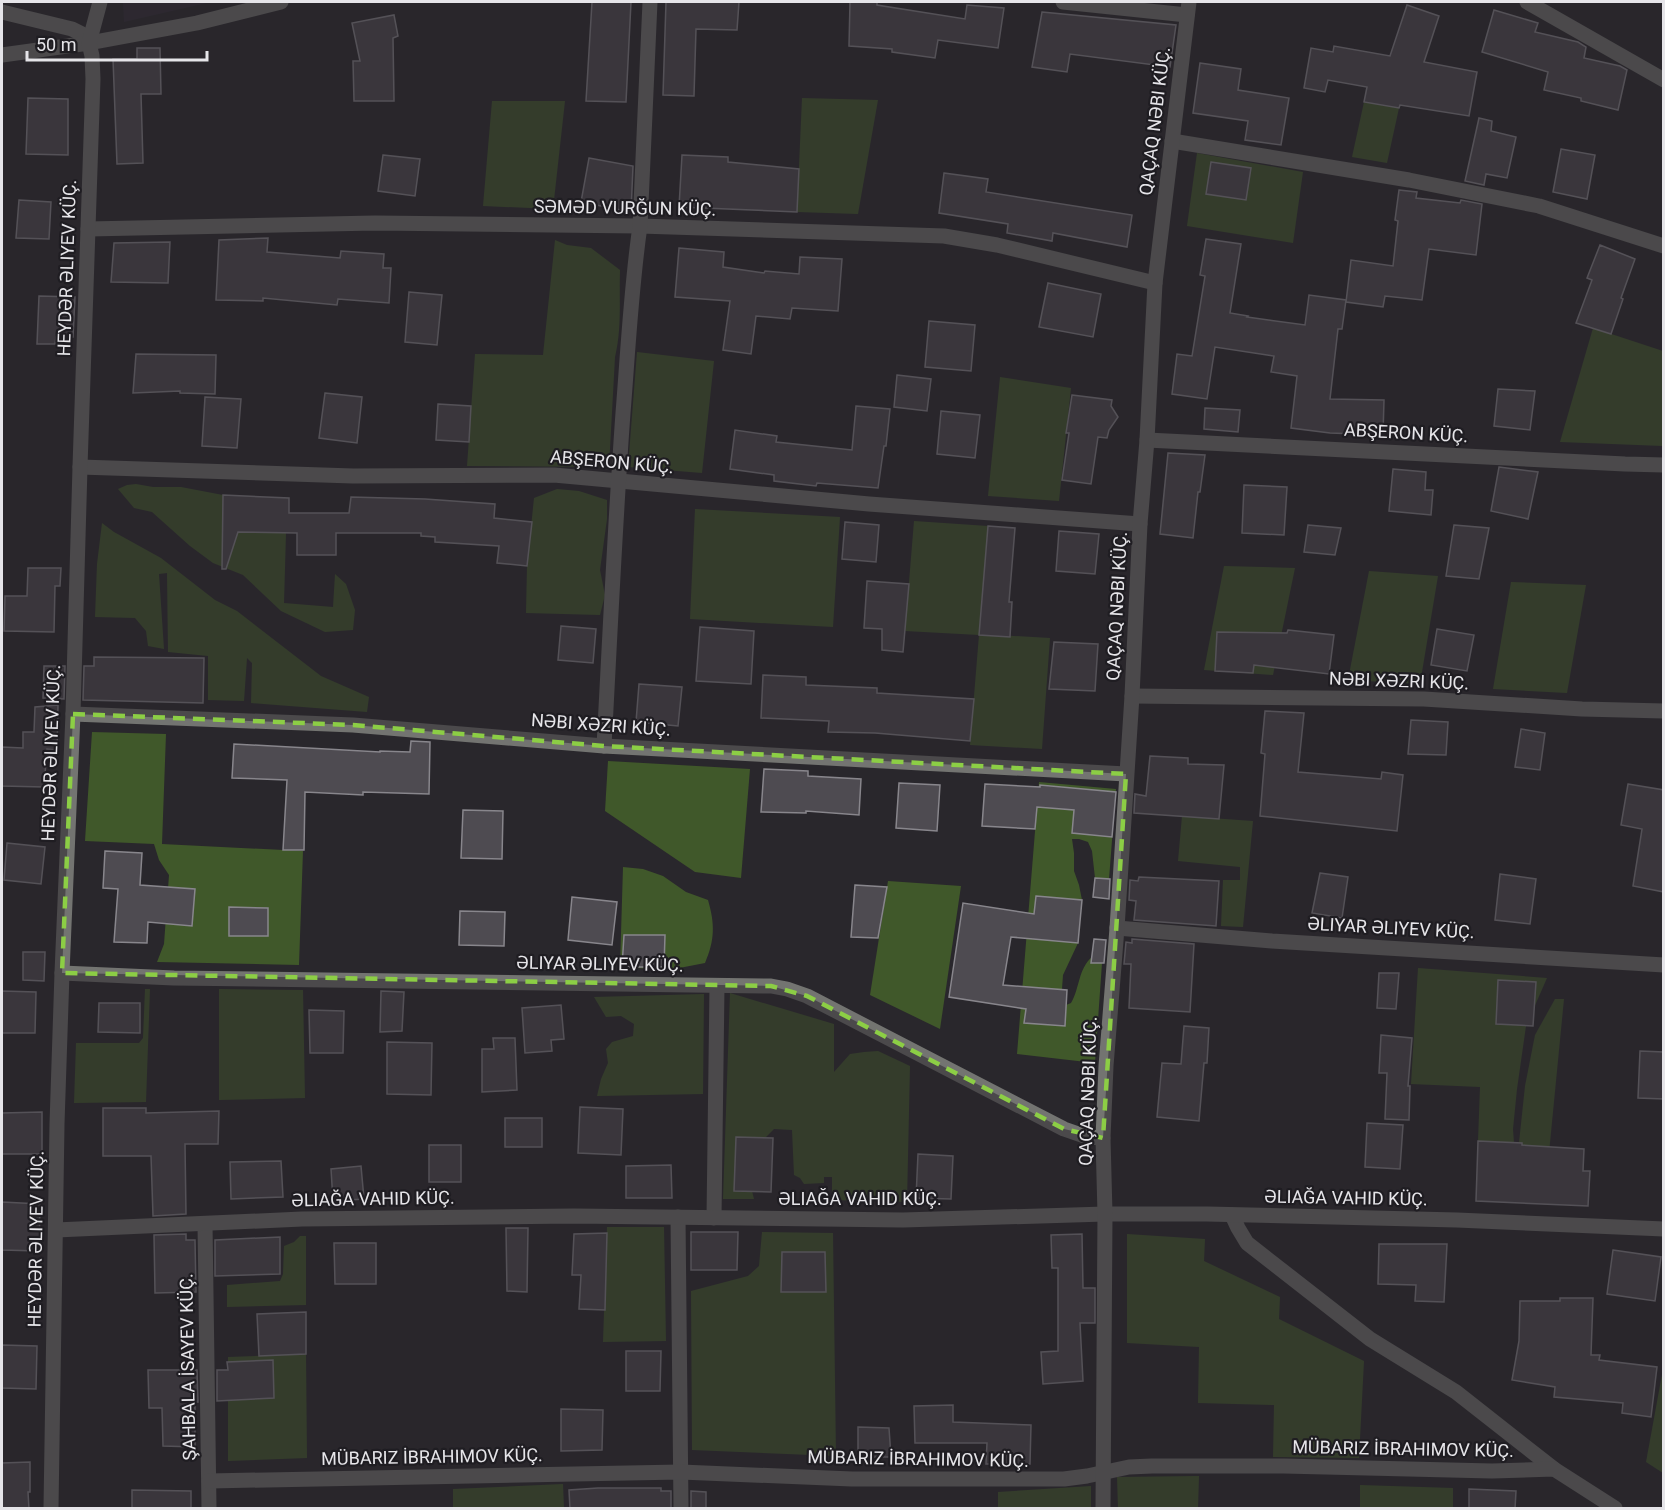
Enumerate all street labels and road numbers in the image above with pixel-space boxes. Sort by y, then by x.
street label: QAÇAQ NƏBI KÜÇ. [1135,45,1174,196]
street label: HEYDƏR ƏLIYEV KÜÇ. [53,179,80,357]
street label: SƏMƏD VURĞUN KÜÇ. [534,195,716,220]
street label: ABŞERON KÜÇ. [1344,419,1469,446]
street label: ABŞERON KÜÇ. [549,446,675,477]
street label: QAÇAQ NƏBI KÜÇ. [1102,531,1131,681]
street label: HEYDƏR ƏLIYEV KÜÇ. [37,664,64,842]
street label: NƏBI XƏZRI KÜÇ. [1329,668,1469,693]
street label: NƏBI XƏZRI KÜÇ. [530,709,672,740]
street label: ƏLIYAR ƏLIYEV KÜÇ. [1307,913,1475,942]
street label: ƏLIYAR ƏLIYEV KÜÇ. [516,952,684,975]
street label: QAÇAQ NƏBI KÜÇ. [1074,1016,1101,1166]
street label: HEYDƏR ƏLIYEV KÜÇ. [23,1150,48,1328]
street label: ƏLIAĞA VAHID KÜÇ. [1264,1186,1428,1209]
street label: ƏLIAĞA VAHID KÜÇ. [291,1187,455,1210]
street label: ƏLIAĞA VAHID KÜÇ. [778,1188,942,1209]
street label: ŞAHBALA İSAYEV KÜÇ. [175,1273,200,1461]
street label: MÜBARIZ İBRAHIMOV KÜÇ. [1292,1436,1514,1461]
street label: MÜBARIZ İBRAHIMOV KÜÇ. [321,1444,543,1469]
street label: MÜBARIZ İBRAHIMOV KÜÇ. [807,1446,1029,1471]

